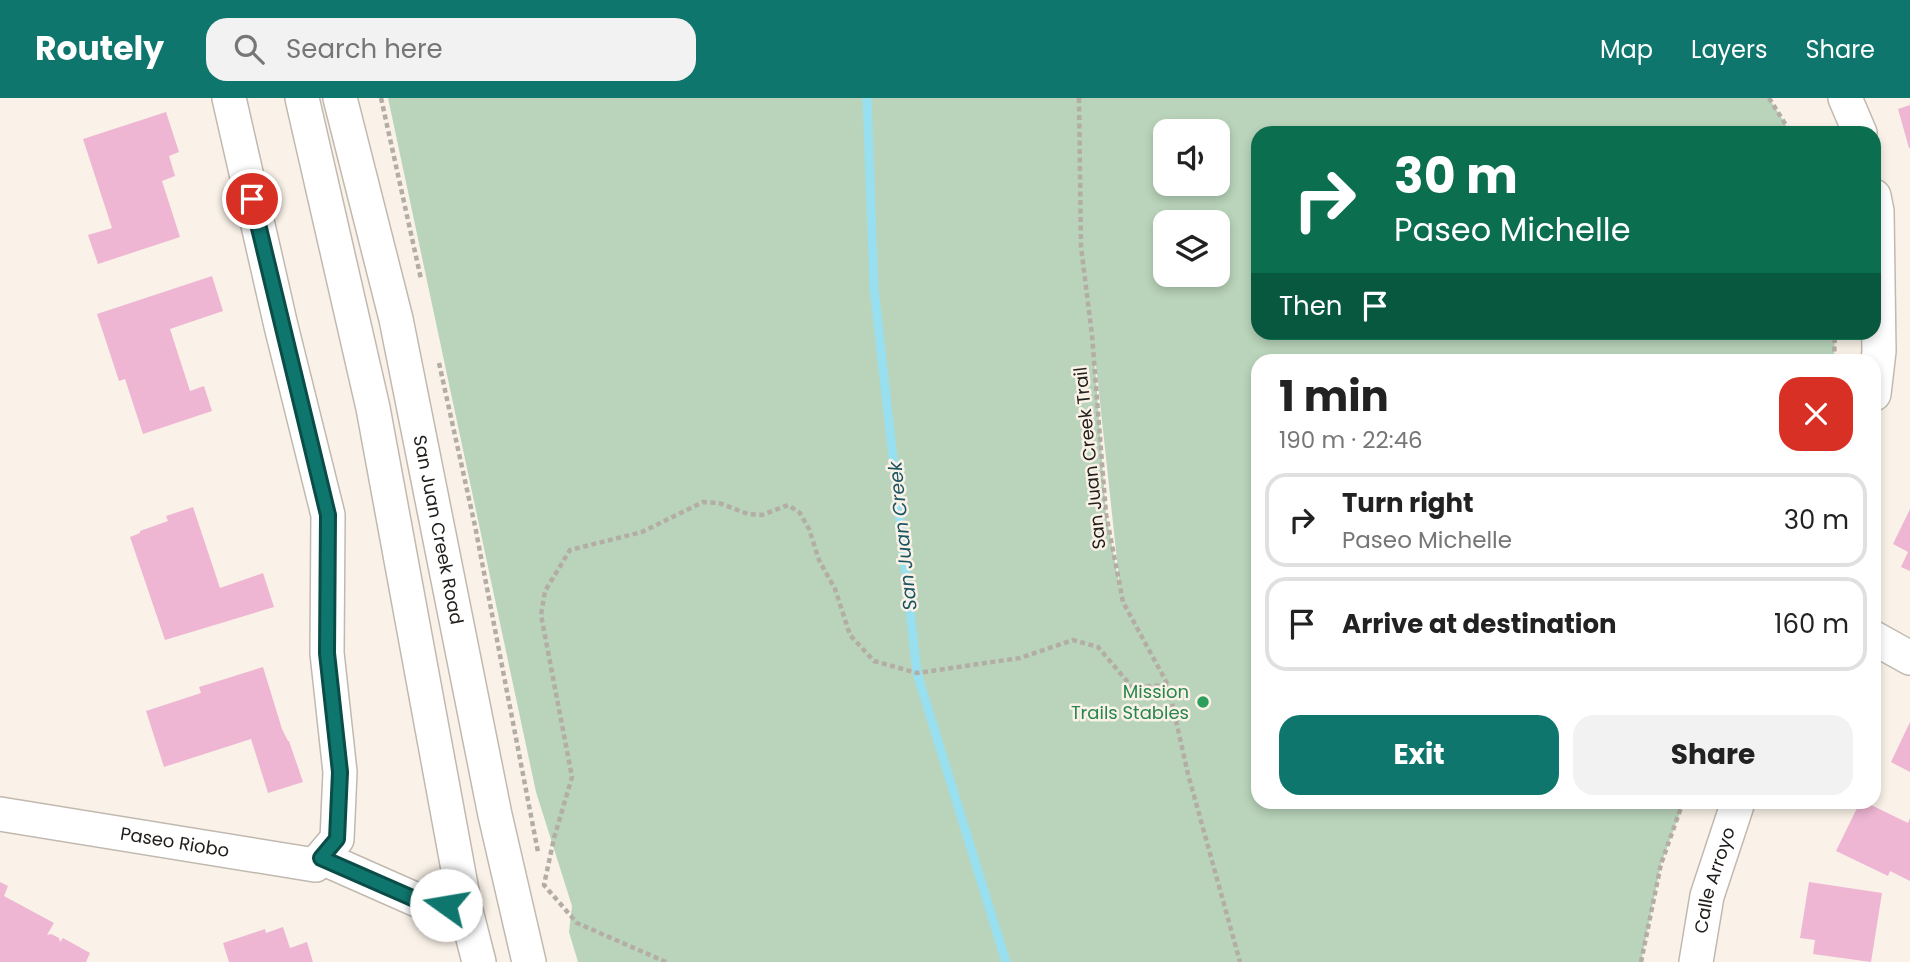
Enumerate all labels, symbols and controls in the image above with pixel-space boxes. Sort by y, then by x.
search box [206,18,696,81]
text: Routely [35,25,164,72]
icon: search [230,30,268,68]
text: Search here [286,31,443,67]
text: Map [1600,33,1653,66]
text: Layers [1691,33,1767,66]
text: Share [1805,33,1875,66]
map controls [1153,119,1230,287]
button: sound [1153,119,1230,196]
text: 30 m [1394,142,1518,210]
icon: right [1279,154,1370,245]
pin [222,169,282,229]
icon: arrive [233,180,271,218]
text: Paseo Michelle [1394,207,1630,252]
button: layers [1153,210,1230,287]
icon: arrive [1356,287,1394,325]
text: Then [1279,288,1342,324]
street label: San Juan Creek Trail [1068,366,1112,550]
text: 1 min [1279,367,1389,426]
button: close [1779,377,1853,451]
text: 190 m · 22:46 [1279,424,1423,456]
street label: San Juan Creek Road [407,433,470,627]
water label: San Juan Creek [881,459,924,612]
text: Turn right [1342,485,1474,521]
icon: right [1283,501,1321,539]
text: 30 m [1784,502,1849,538]
text: Paseo Michelle [1342,524,1512,556]
icon: arrive [1283,605,1321,643]
text: Arrive at destination [1342,606,1617,642]
text: 160 m [1774,606,1849,642]
place label: Mission Trails Stables [1071,679,1189,725]
marker: Mission Trails Stables [1195,694,1211,710]
button: Exit [1279,715,1559,795]
button: Share [1573,715,1853,795]
street label: Paseo Riobo [118,821,231,863]
street label: Calle Arroyo [1688,824,1741,935]
position arrow [409,868,483,942]

